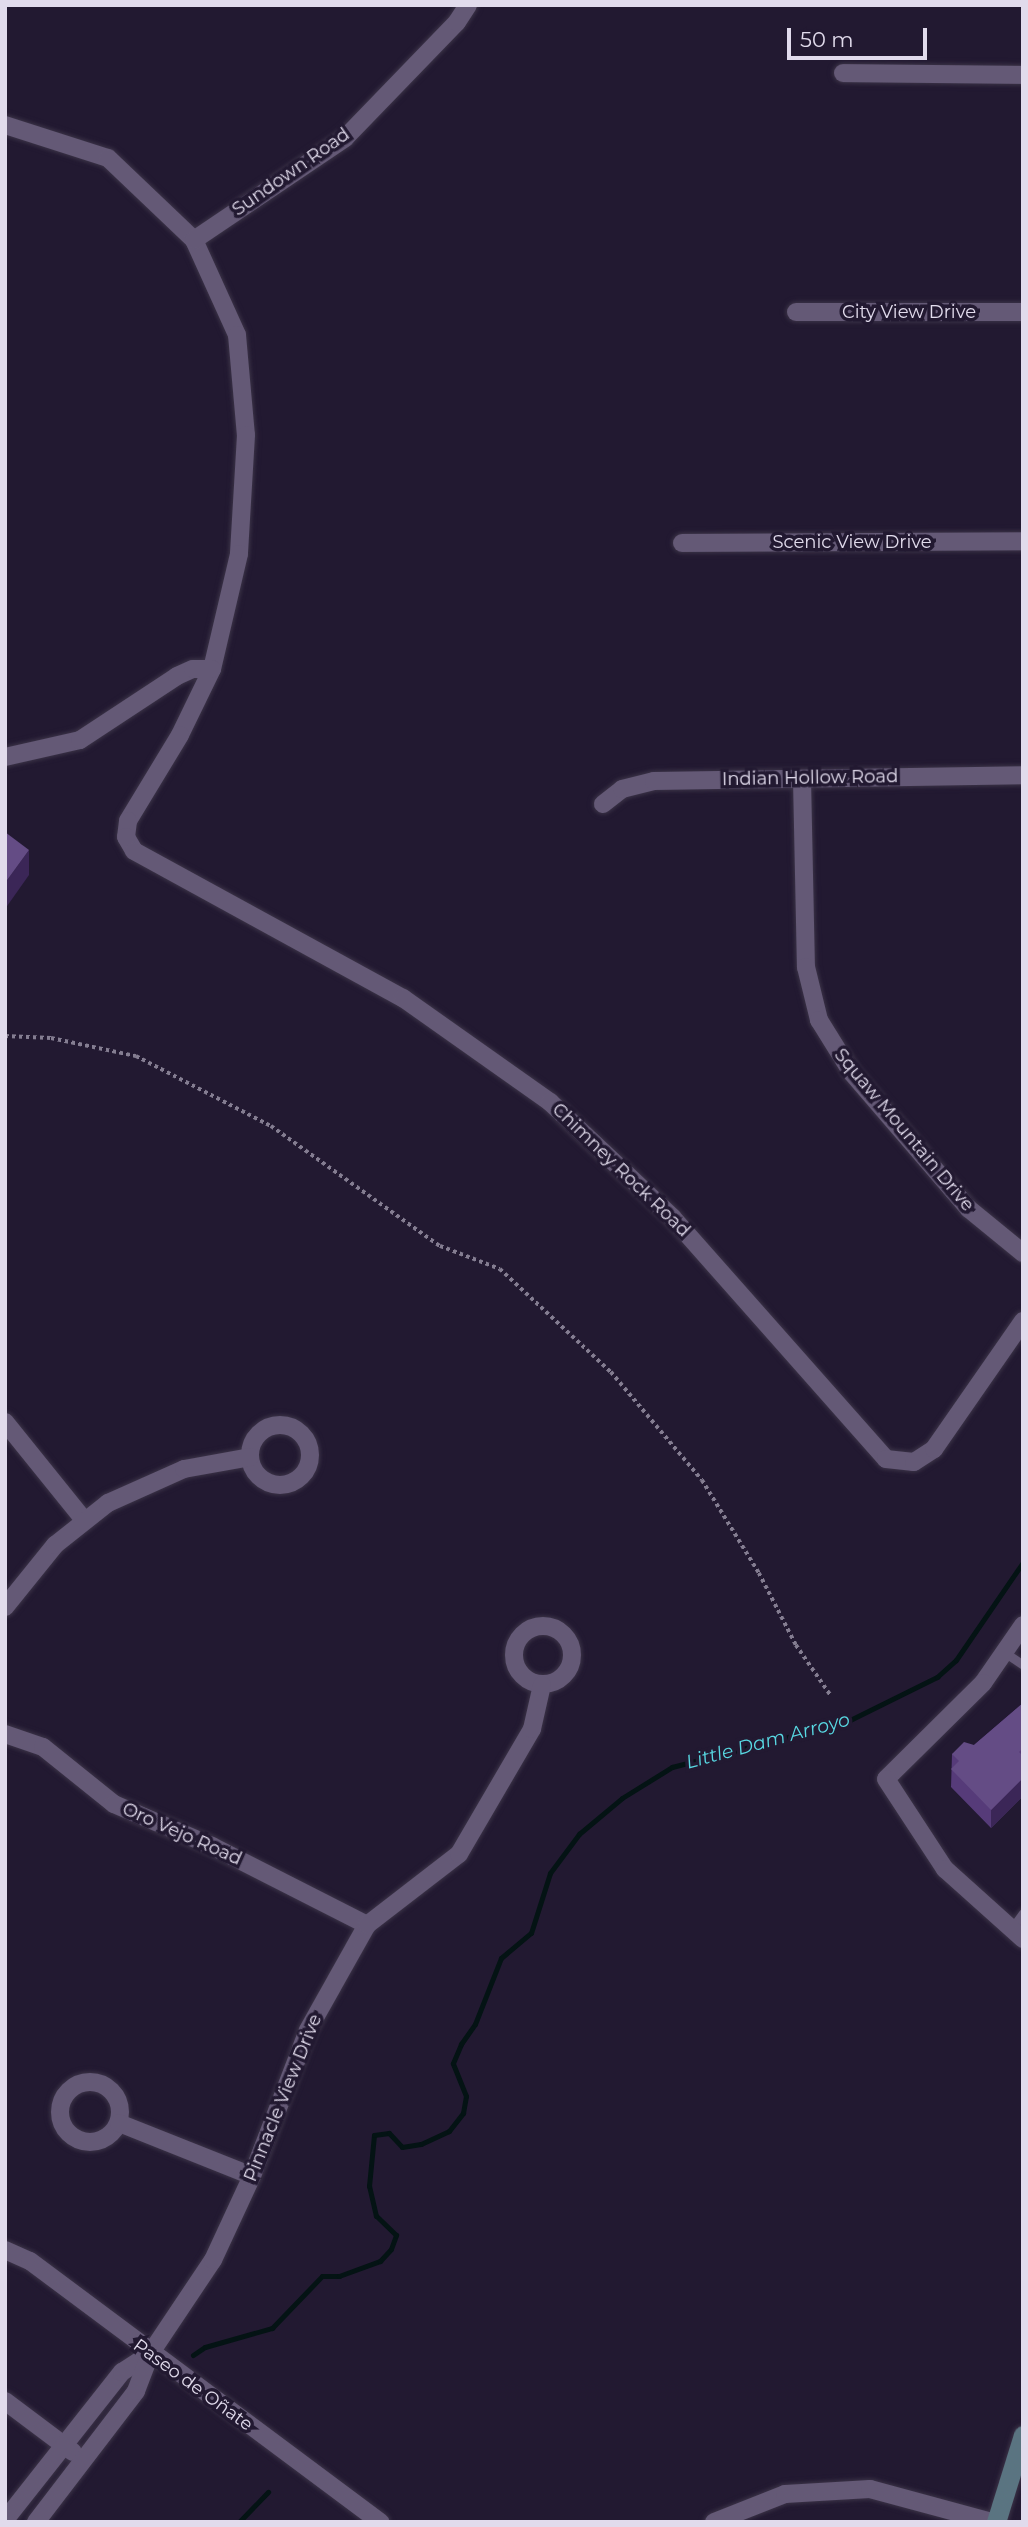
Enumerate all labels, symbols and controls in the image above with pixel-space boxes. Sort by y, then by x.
scale bar [790,14,930,58]
text: 50 m [800,27,854,52]
street label: Sundown Road [228,123,354,221]
street label: City View Drive [842,301,976,323]
street label: Scenic View Drive [772,531,932,553]
street label: Indian Hollow Road [722,766,898,790]
street label: Squaw Mountain Drive [830,1044,978,1216]
street label: Chimney Rock Road [548,1099,694,1241]
water label: Little Dam Arroyo [684,1708,852,1774]
street label: Oro Vejo Road [119,1798,245,1870]
street label: Pinnacle View Drive [240,2011,326,2185]
street label: Paseo de Oñate [129,2334,257,2436]

